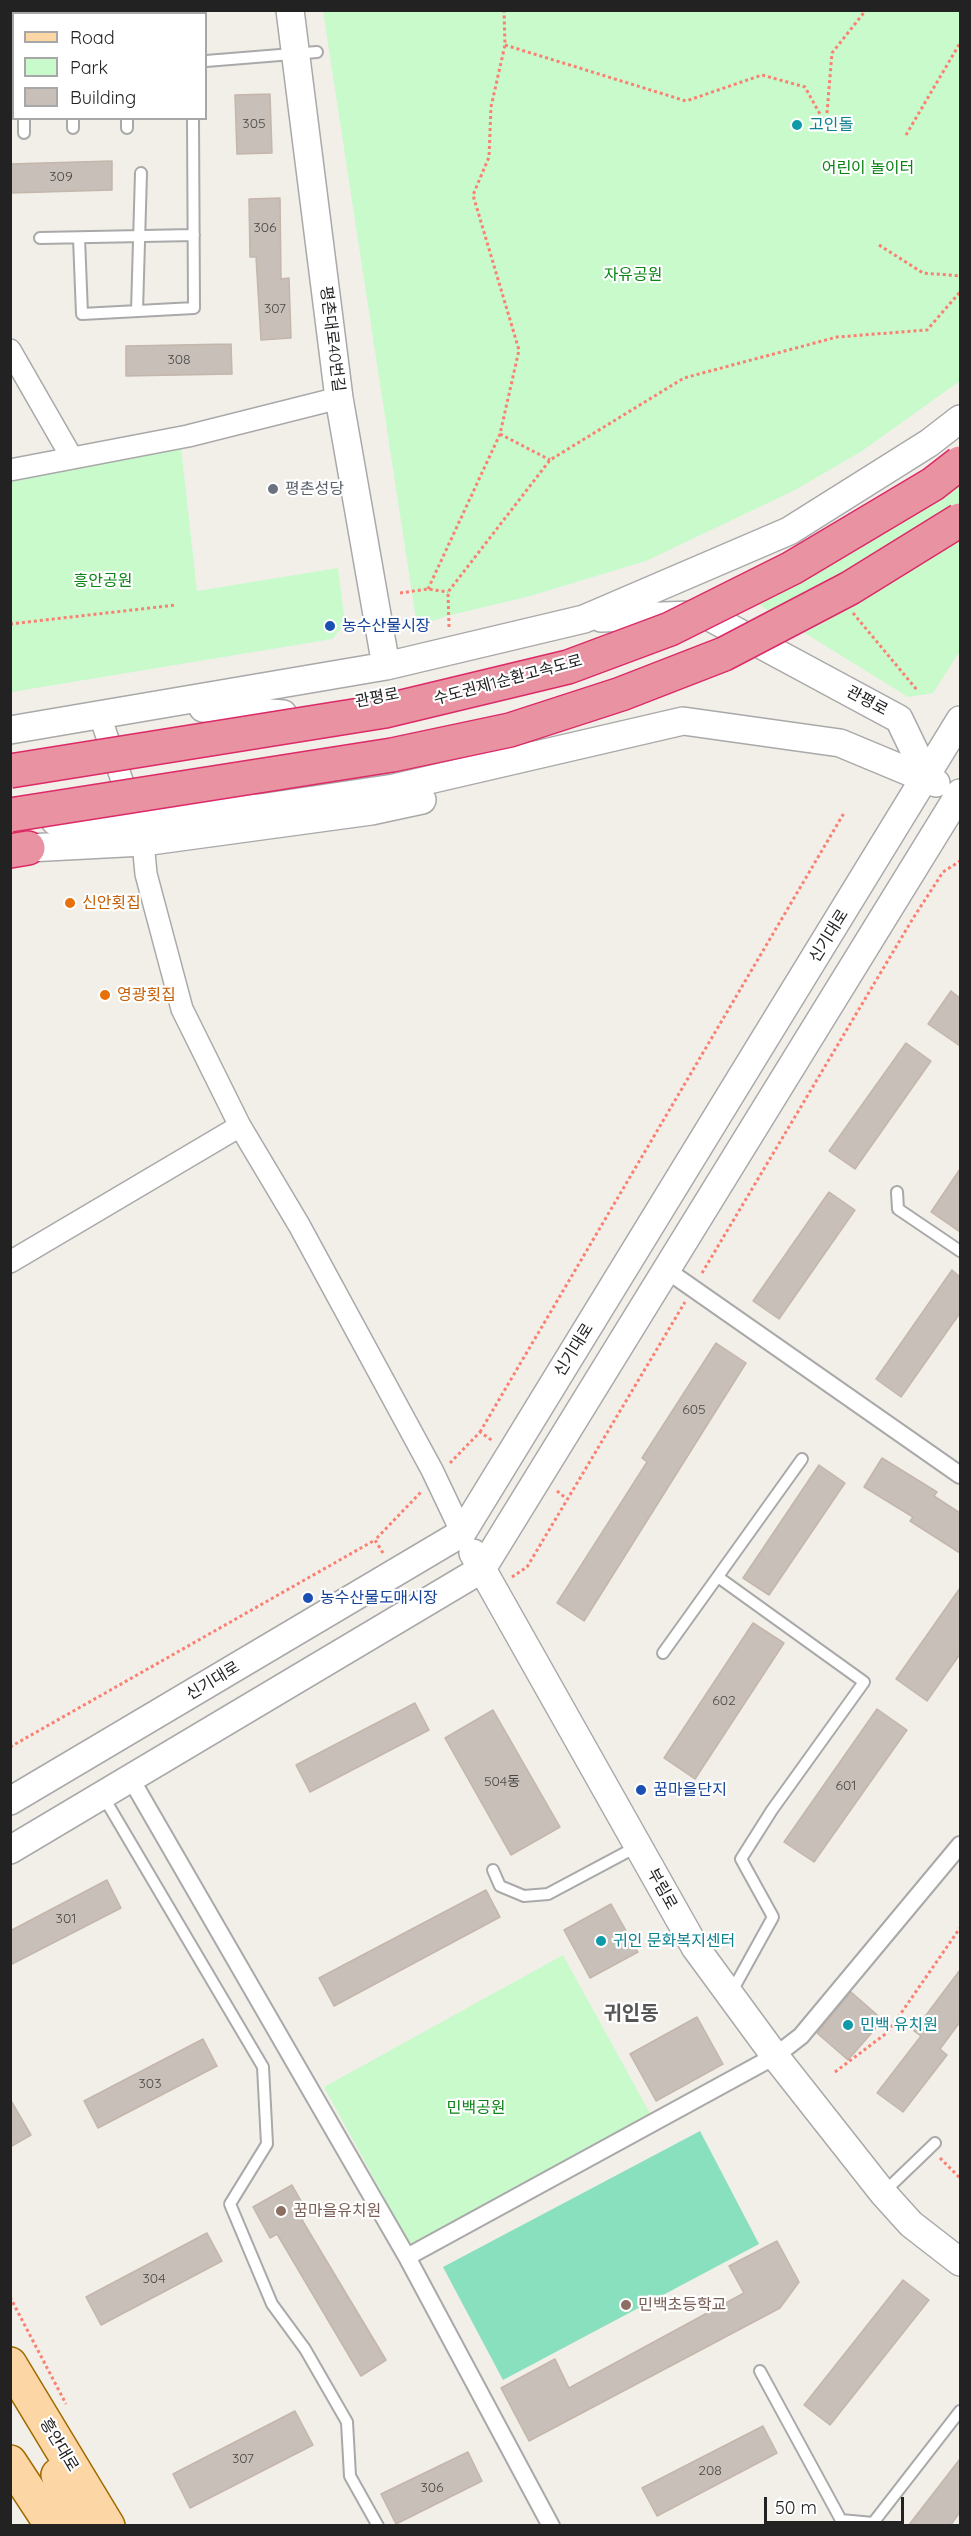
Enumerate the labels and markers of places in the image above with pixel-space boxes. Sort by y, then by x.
place label: 고인돌 [809,115,853,135]
marker: 고인돌 [790,118,804,132]
place label: 평촌성당 [285,479,344,499]
marker: 평촌성당 [266,482,280,496]
place label: 농수산물시장 [342,616,430,636]
marker: 농수산물시장 [323,619,337,633]
place label: 신안횟집 [82,893,141,913]
marker: 신안횟집 [63,896,77,910]
place label: 영광횟집 [117,985,176,1005]
marker: 영광횟집 [98,988,112,1002]
place label: 농수산물도매시장 [320,1588,438,1608]
marker: 농수산물도매시장 [301,1591,315,1605]
place label: 꿈마을단지 [653,1780,727,1800]
marker: 꿈마을단지 [634,1783,648,1797]
place label: 귀인 문화복지센터 [613,1931,735,1951]
marker: 귀인 문화복지센터 [594,1934,608,1948]
place label: 민백 유치원 [860,2015,938,2035]
marker: 민백 유치원 [841,2018,855,2032]
place label: 꿈마을유치원 [293,2201,381,2221]
marker: 꿈마을유치원 [274,2204,288,2218]
place label: 민백초등학교 [638,2295,726,2315]
marker: 민백초등학교 [619,2298,633,2312]

